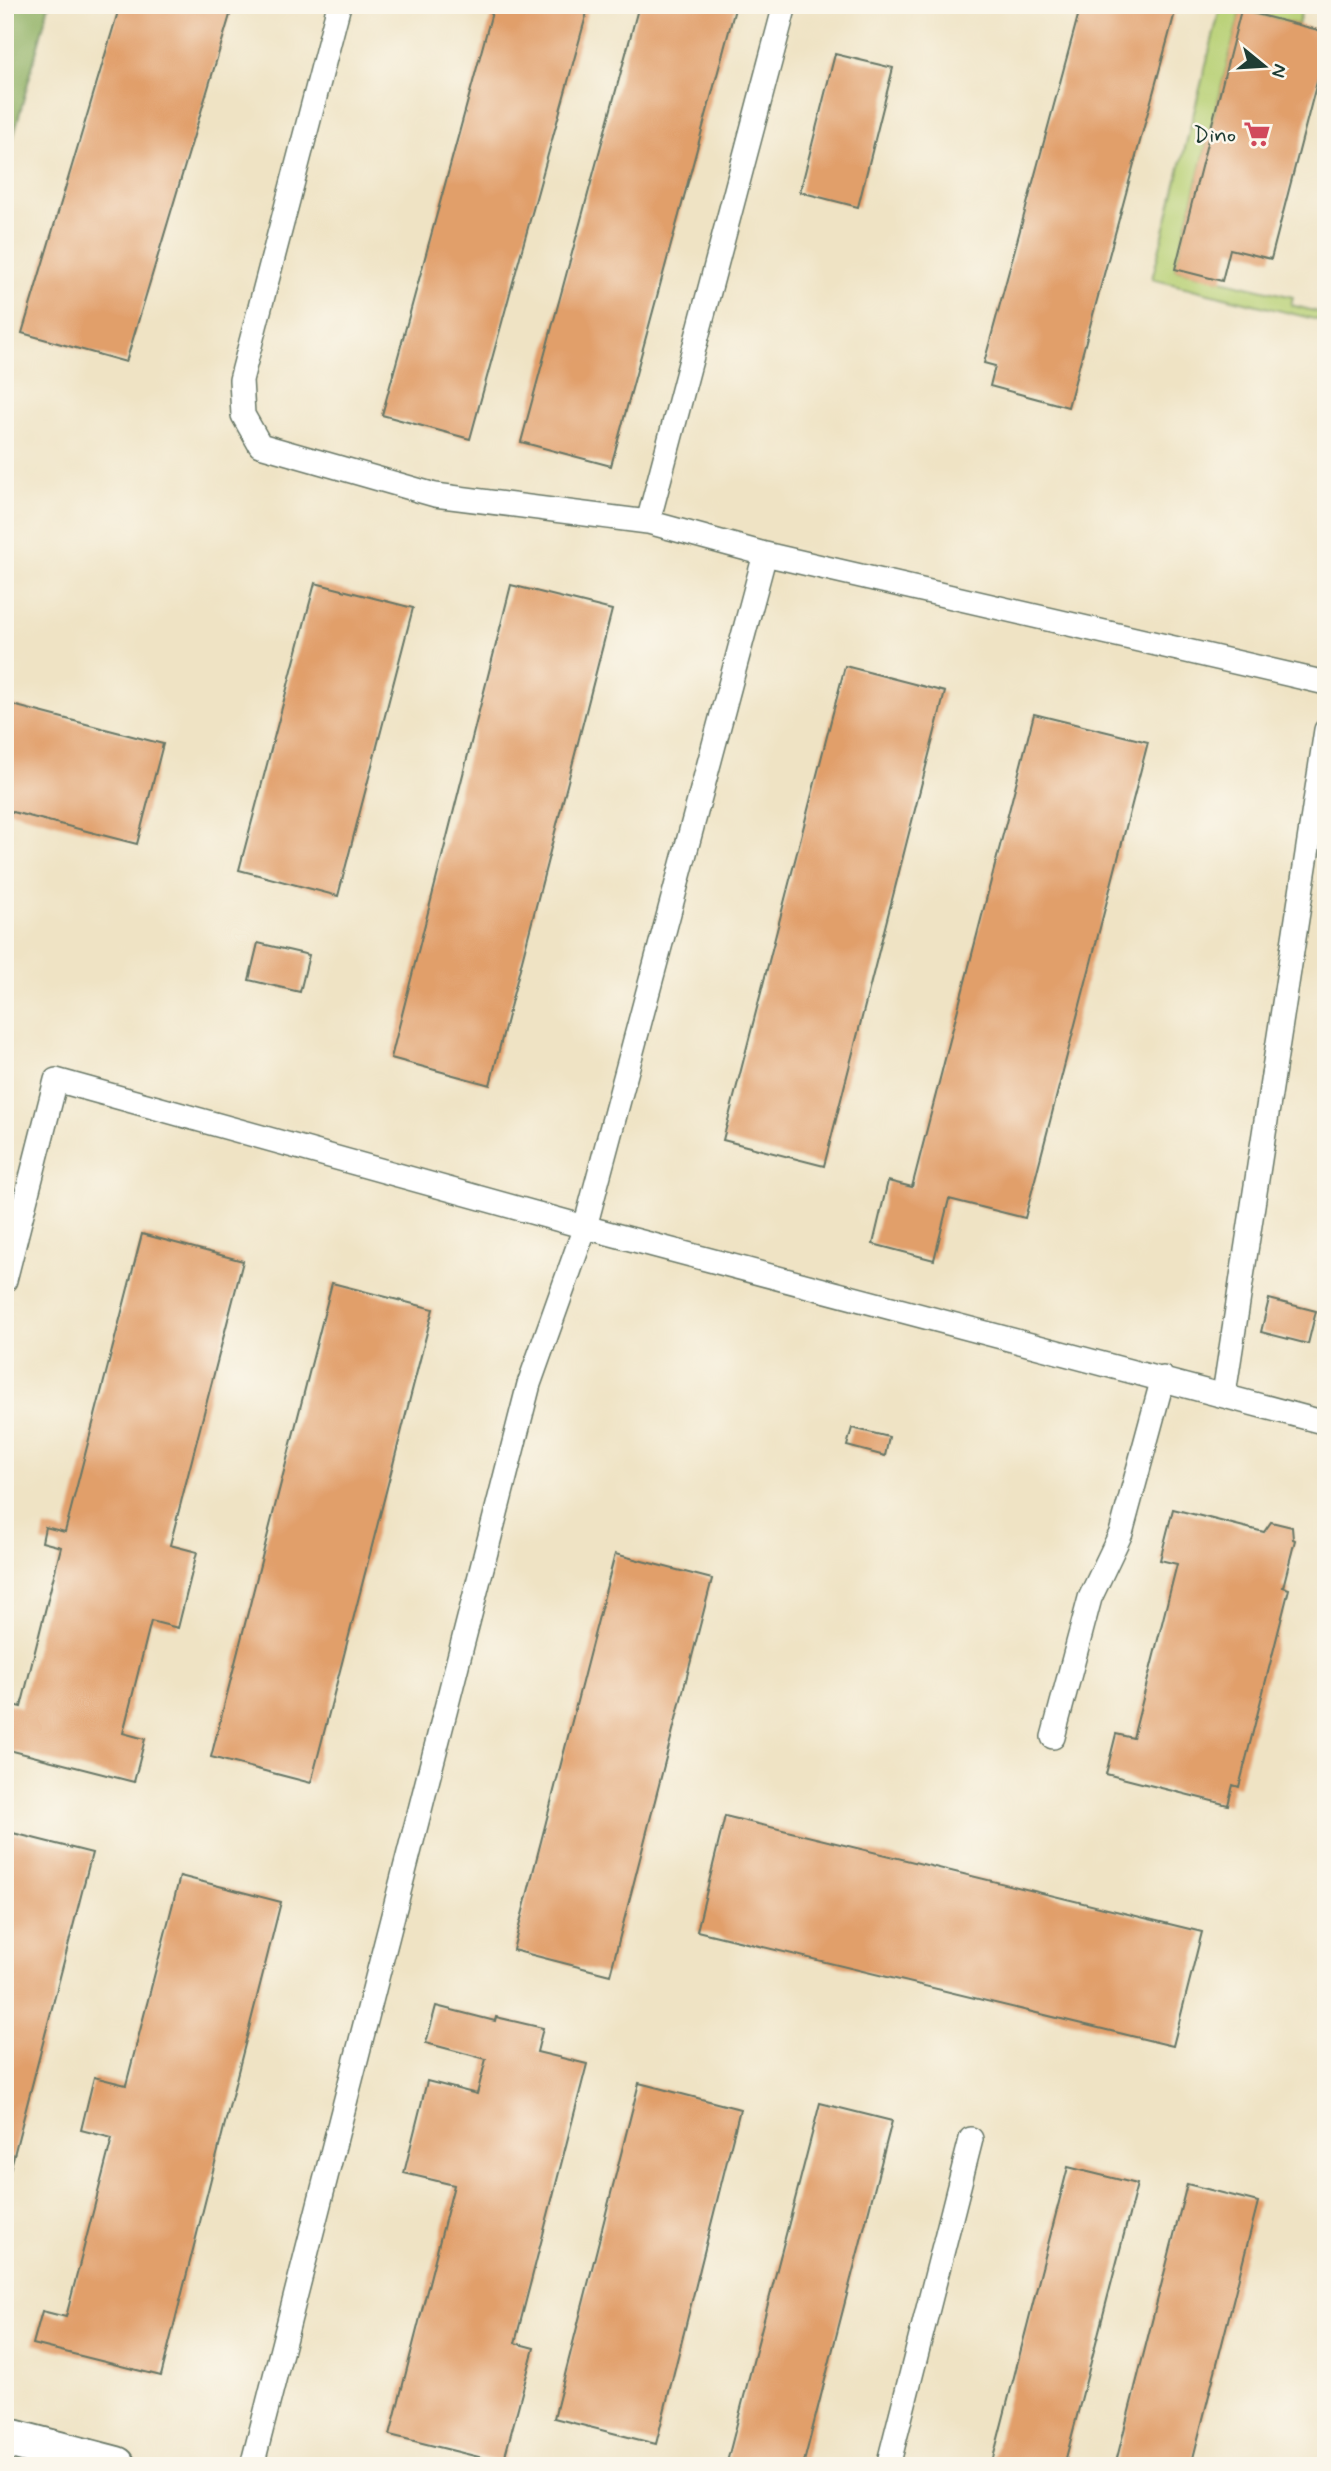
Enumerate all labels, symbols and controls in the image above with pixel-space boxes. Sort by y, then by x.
north arrow [1230,32,1300,102]
text: N [1265,61,1293,81]
supermarket icon: Dino [1242,119,1272,149]
place label: Dino [1193,121,1236,151]

